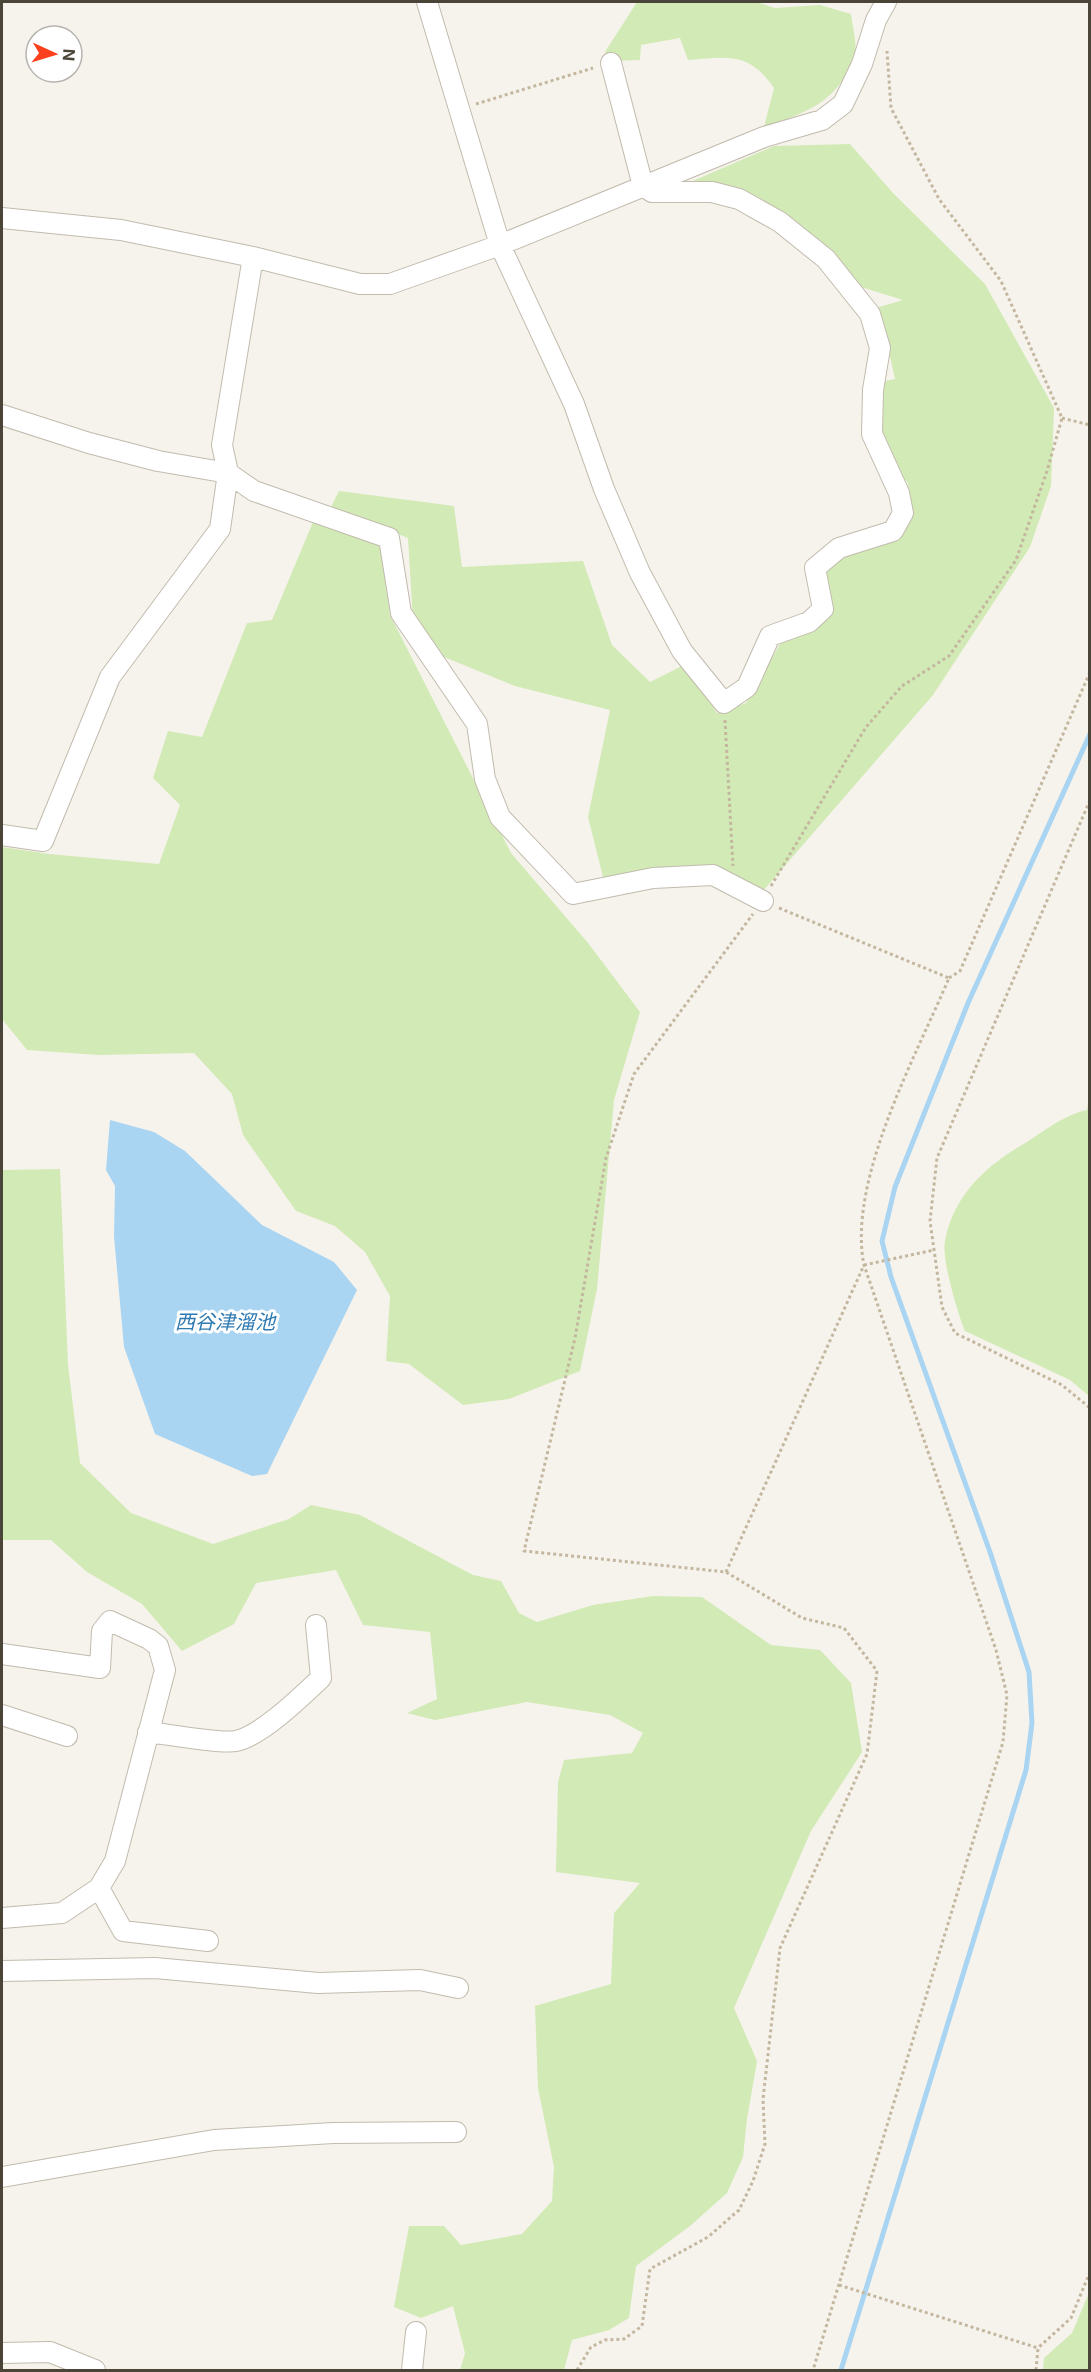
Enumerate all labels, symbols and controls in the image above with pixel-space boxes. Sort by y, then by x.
north arrow [24,24,84,84]
text: N [59,48,79,62]
water label: 西谷津溜池 [175,1310,277,1334]

